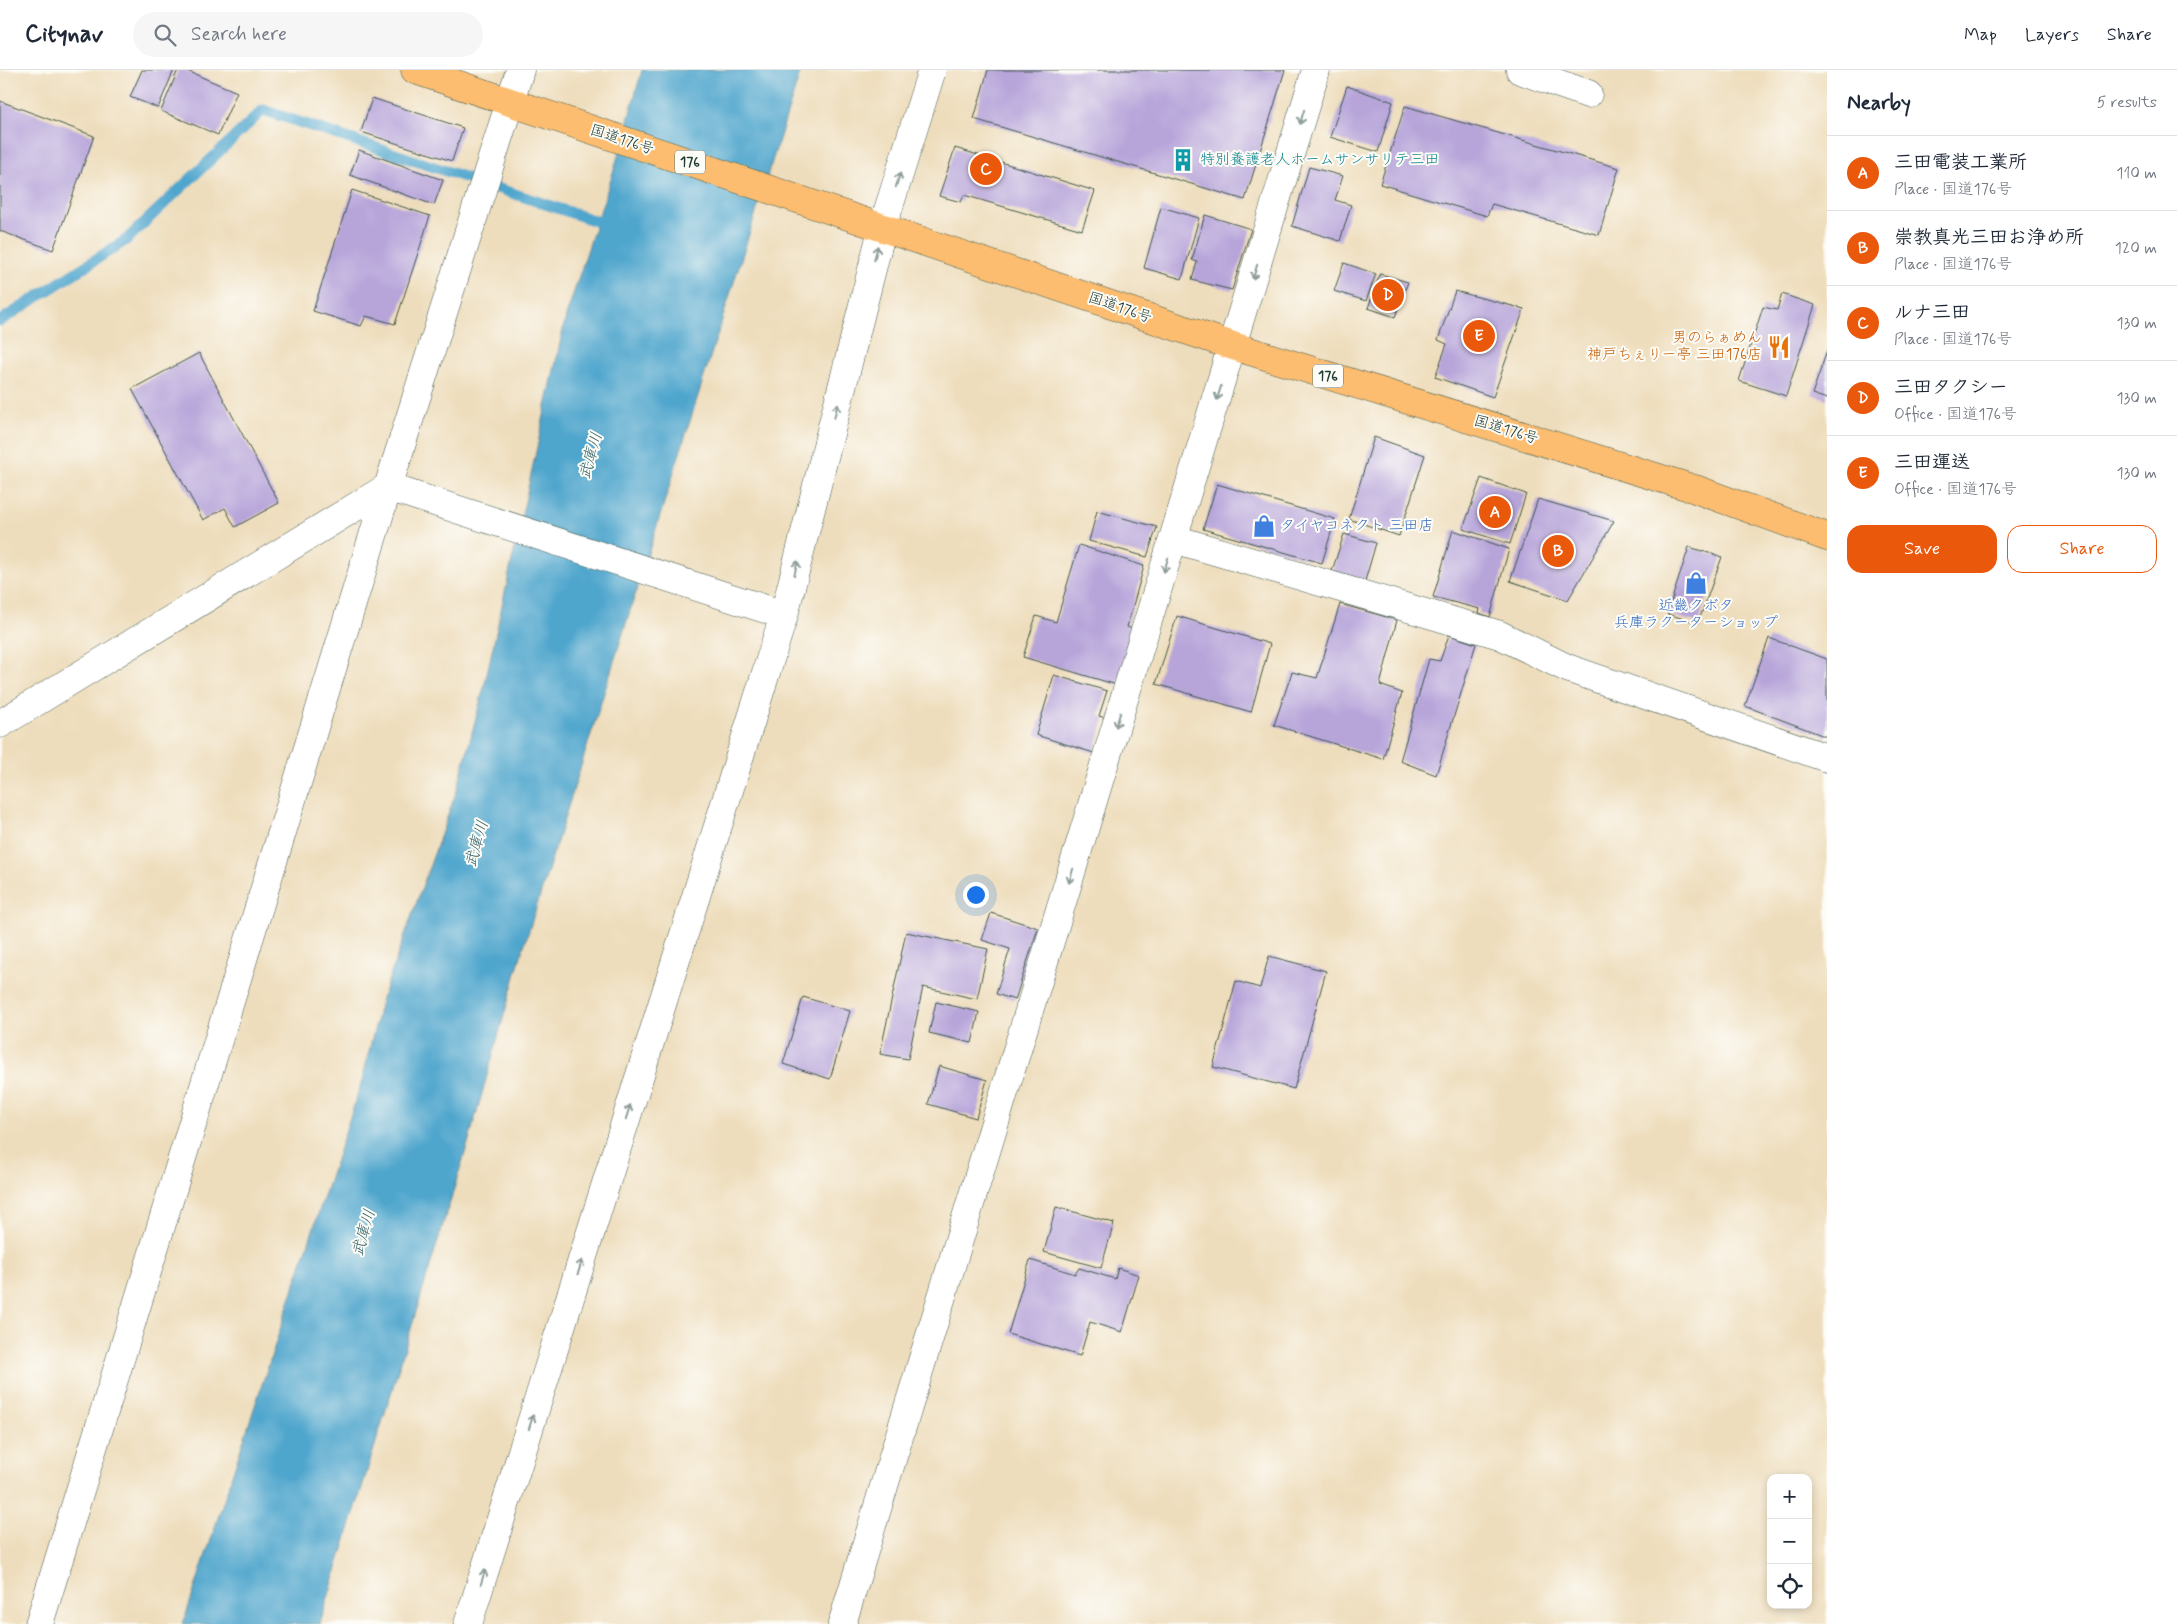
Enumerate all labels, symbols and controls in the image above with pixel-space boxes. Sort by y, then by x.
search box [133,12,483,57]
text: Citynav [25,19,103,50]
icon: search [151,21,179,49]
text: Search here [191,22,287,47]
text: Map [1964,23,1997,47]
text: Layers [2025,23,2079,47]
text: Share [2107,23,2152,47]
text: Nearby [1847,89,1911,117]
text: 5 results [2097,92,2157,113]
one-way arrow [1297,108,1307,124]
street label: 国道176号 [587,120,657,160]
building icon: 特別養護老人ホームサンサリテ三田 [1170,147,1196,173]
road number: 176 [675,150,705,174]
pin: C [970,150,1002,188]
place label: 特別養護老人ホームサンサリテ三田 [1200,150,1439,170]
text: 三田電装工業所 [1894,150,2027,175]
text: A [1858,163,1868,184]
text: 110 m [2116,163,2157,184]
one-way arrow [893,172,903,188]
text: Place · 国道176号 [1894,179,2012,200]
text: 崇教真光三田お浄め所 [1894,225,2084,250]
text: B [1858,238,1868,259]
text: 120 m [2115,238,2157,259]
one-way arrow [872,246,881,262]
text: Place · 国道176号 [1894,254,2012,275]
one-way arrow [1250,264,1260,280]
pin: D [1372,276,1404,314]
street label: 国道176号 [1085,288,1155,328]
text: ルナ三田 [1894,300,1970,325]
text: C [1857,313,1869,334]
text: 130 m [2116,313,2157,334]
pin: E [1463,317,1495,355]
place label: 男のらぁめん 神戸ちぇりー亭 三田176店 [1587,328,1762,365]
text: Place · 国道176号 [1894,329,2012,350]
restaurant icon: 男のらぁめん 神戸ちぇりー亭 三田176店 [1766,334,1792,360]
road number: 176 [1313,364,1343,388]
text: 三田タクシー [1894,375,2008,400]
one-way arrow [1213,385,1223,401]
text: D [1857,388,1869,409]
text: 130 m [2116,388,2157,409]
one-way arrow [832,403,841,419]
text: Office · 国道176号 [1894,404,2017,425]
street label: 国道176号 [1471,411,1541,449]
water label: 武庫川 [574,430,608,482]
text: 三田運送 [1894,450,1970,475]
text: E [1858,463,1868,484]
text: 130 m [2116,463,2157,484]
text: Office · 国道176号 [1894,479,2017,500]
pin: A [1479,493,1511,531]
shop icon: タイヤコネクト 三田店 [1251,513,1277,539]
place label: タイヤコネクト 三田店 [1280,516,1433,536]
button: Save [1847,525,1997,573]
button: Share [2007,525,2157,573]
pin: B [1542,532,1574,570]
one-way arrow [1160,557,1170,573]
one-way arrow [792,561,801,577]
shop icon: 近畿クボタ 兵庫ラクーターショップ [1683,570,1709,596]
place label: 近畿クボタ 兵庫ラクーターショップ [1614,596,1778,633]
one-way arrow [1113,712,1123,728]
water label: 武庫川 [460,818,494,870]
one-way arrow [1065,868,1075,884]
your location [963,882,989,908]
one-way arrow [624,1105,634,1121]
water label: 武庫川 [347,1207,381,1259]
one-way arrow [575,1260,585,1276]
one-way arrow [527,1415,537,1431]
map controls [1767,1474,1812,1609]
button: + [1767,1474,1812,1519]
button: − [1767,1519,1812,1564]
button: locate [1767,1564,1812,1609]
one-way arrow [478,1570,488,1586]

